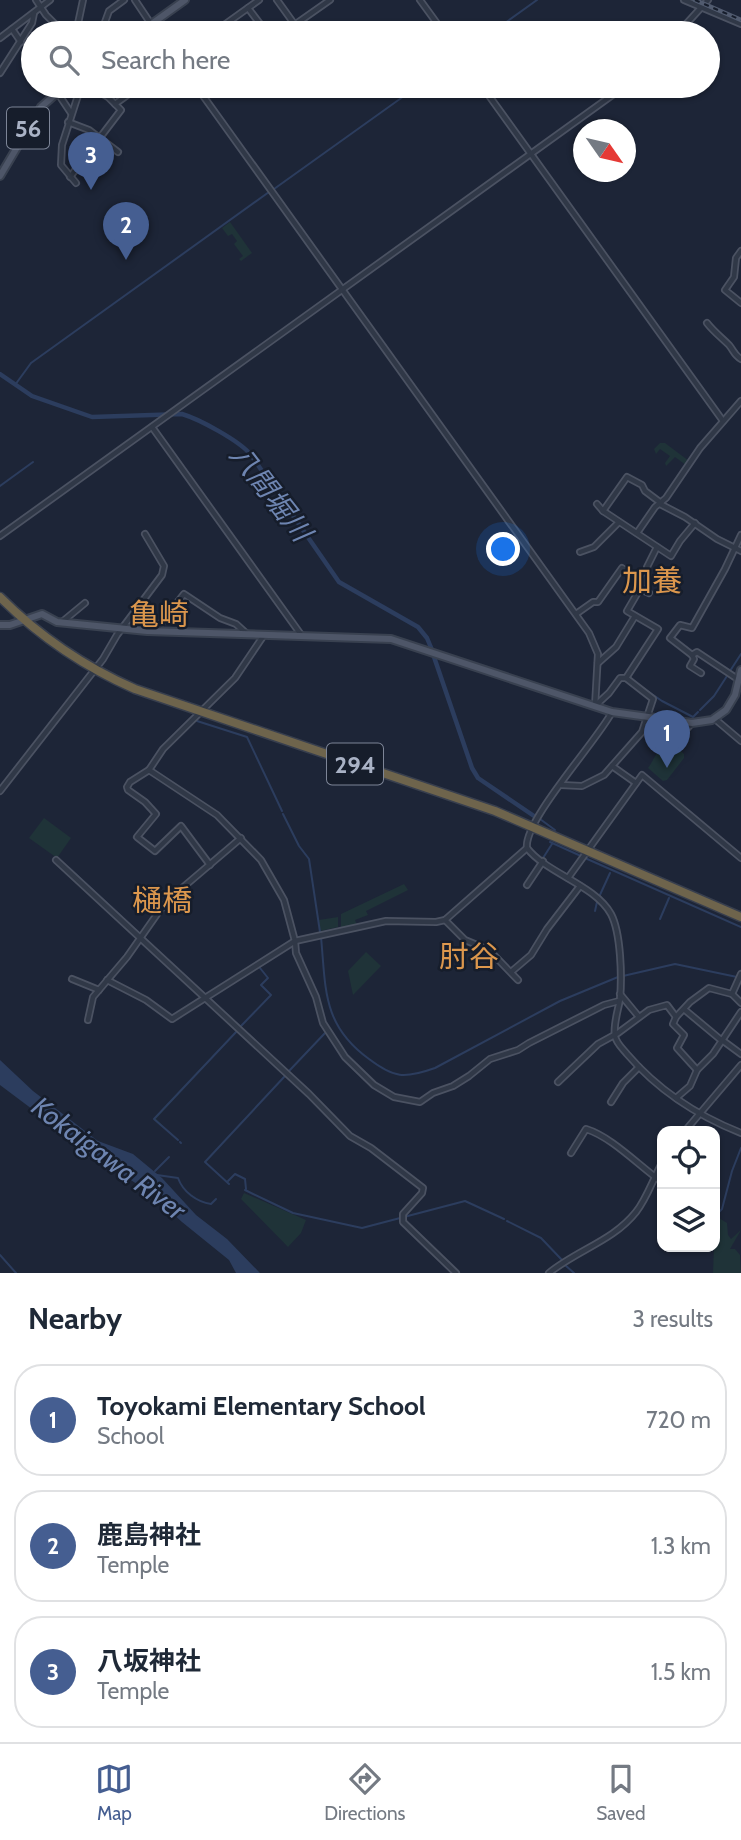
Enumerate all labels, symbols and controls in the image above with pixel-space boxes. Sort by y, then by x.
search box [21,21,720,98]
icon: search [45,41,83,79]
text: Search here [101,44,230,76]
road number: 56 [7,107,49,148]
north arrow [573,119,636,182]
pin: 3 [68,132,114,190]
pin: 2 [103,202,149,260]
water label: 八間堀川 [223,438,321,550]
your location [486,532,520,566]
district label: 加養 [622,562,682,599]
district label: 亀崎 [129,596,189,633]
pin: 1 [644,710,690,768]
road number: 294 [327,744,383,784]
district label: 樋橋 [132,882,192,919]
district label: 肘谷 [439,938,499,975]
water label: Kokaigawa River [25,1089,194,1228]
map controls [657,1126,720,1252]
button: locate [657,1126,720,1189]
button: layers [657,1189,720,1252]
text: Nearby [28,1300,122,1337]
text: 3 results [632,1305,713,1333]
text: Toyokami Elementary School [97,1390,426,1422]
text: 1 [49,1406,57,1434]
text: 720 m [646,1406,711,1434]
text: School [97,1422,164,1450]
text: 鹿島神社 [97,1519,201,1551]
text: 2 [47,1532,59,1560]
text: 1.3 km [651,1532,711,1560]
text: Temple [97,1551,169,1579]
text: 八坂神社 [97,1645,201,1677]
text: 3 [47,1658,59,1686]
text: 1.5 km [651,1658,711,1686]
text: Temple [97,1677,169,1705]
tab: Map [95,1760,133,1825]
tab: Directions [324,1760,405,1825]
tab: Saved [596,1760,646,1825]

